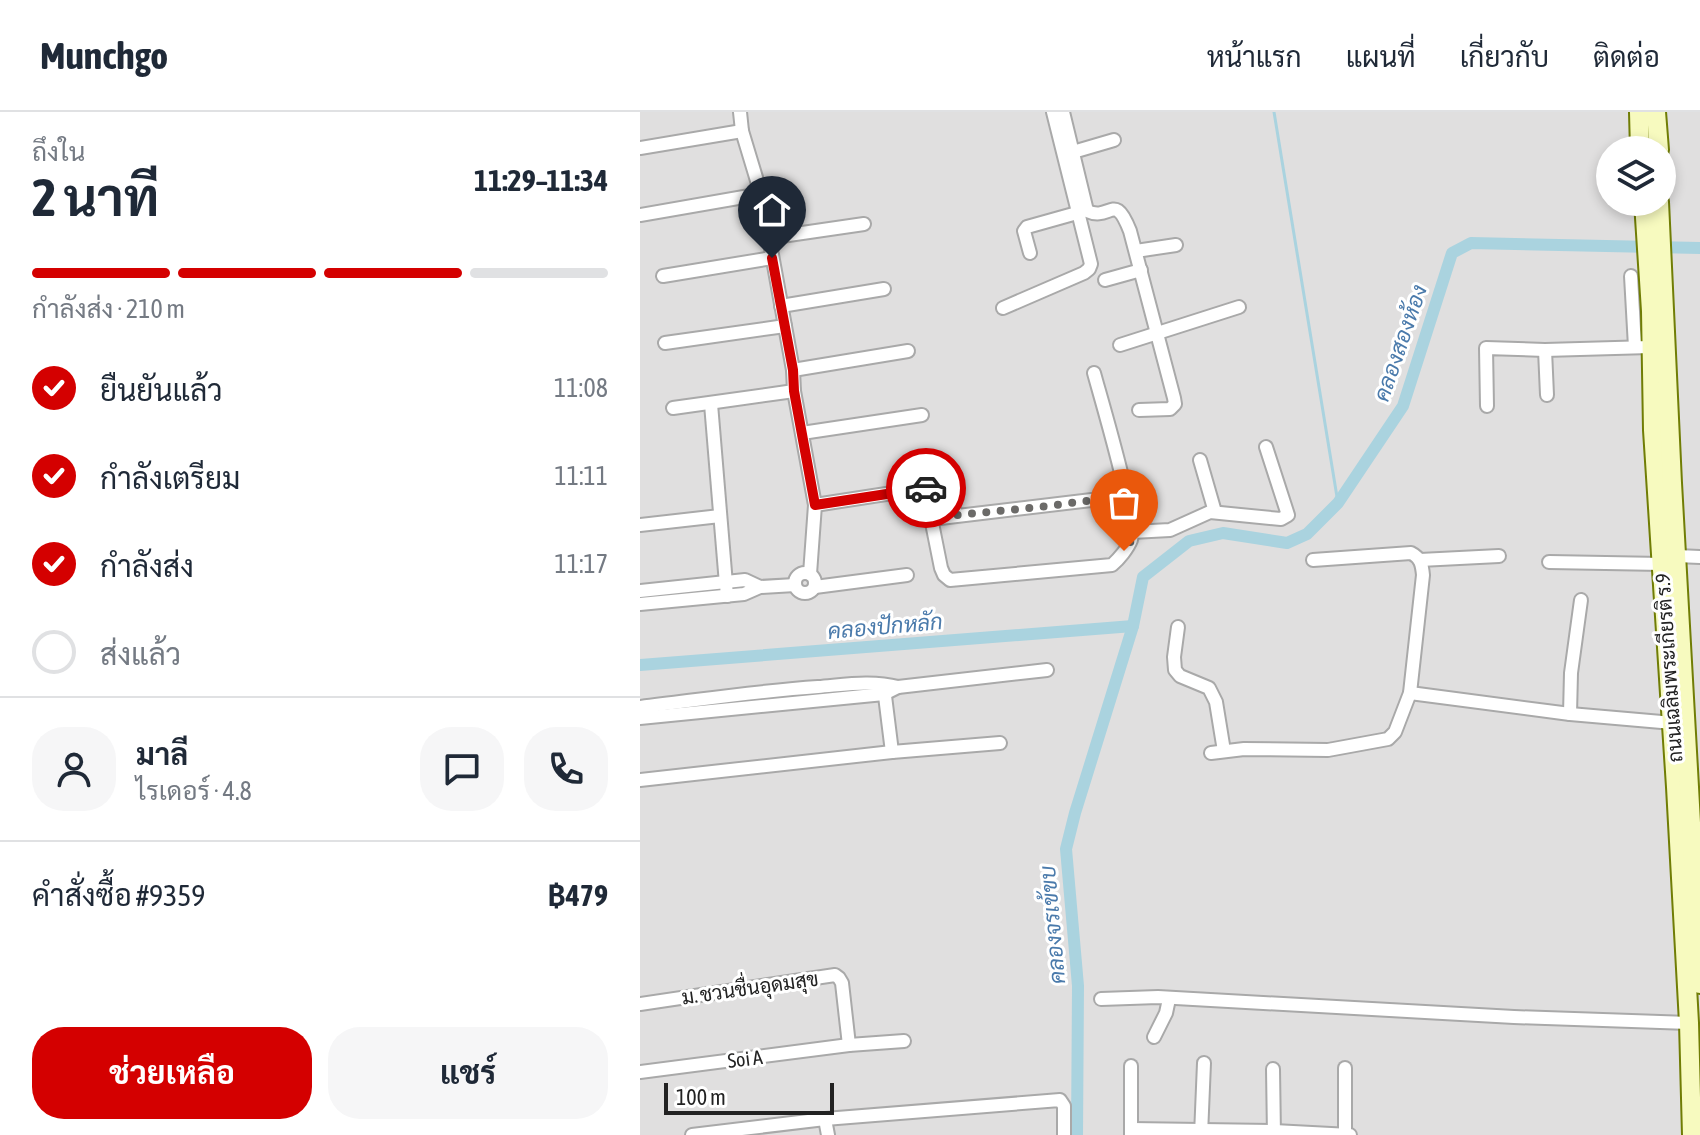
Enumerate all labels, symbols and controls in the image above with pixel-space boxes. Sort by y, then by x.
text: Munchgo [40,34,168,77]
text: หน้าแรก [1207,41,1302,73]
text: แผนที่ [1346,41,1416,73]
text: เกี่ยวกับ [1460,41,1549,73]
text: ติดต่อ [1593,41,1660,73]
map controls [1596,136,1676,216]
button: layers [1596,136,1676,216]
text: ถึงใน [32,137,85,167]
text: 11:29–11:34 [474,163,608,197]
text: 2 นาที [32,167,159,227]
pin [738,176,806,258]
icon: home [750,188,794,232]
water label: คลองสองห้อง [1368,281,1432,405]
text: กำลังส่ง · 210 m [32,294,185,324]
icon: check [32,366,76,410]
text: ยืนยันแล้ว [100,373,223,407]
text: 11:08 [554,373,608,403]
courier [886,448,966,528]
icon: check [32,454,76,498]
text: กำลังเตรียม [100,461,240,495]
text: 11:11 [554,461,608,491]
icon: car [904,466,948,510]
pin [1090,469,1158,551]
icon: bag [1102,481,1146,525]
icon: check [32,542,76,586]
text: กำลังส่ง [100,549,194,583]
text: 11:17 [554,549,608,579]
street label: ถนนเฉลิมพระเกียรติ ร.9 [1649,573,1687,764]
water label: คลองปักหลัก [826,608,944,644]
text: ส่งแล้ว [100,637,181,671]
button: person [32,727,116,811]
button: chat [420,727,504,811]
button: phone [524,727,608,811]
text: มาลี [136,737,188,771]
text: ไรเดอร์ · 4.8 [136,776,252,806]
water label: คลองจรเข้ขบ [1034,865,1070,985]
text: คำสั่งซื้อ #9359 [32,878,205,912]
text: ฿479 [548,878,608,912]
street label: ม. ชวนชื่นอุดมสุข [679,962,820,1011]
button: ช่วยเหลือ [32,1027,312,1119]
button: แชร์ [328,1027,608,1119]
street label: Soi A [726,1045,764,1072]
scale bar [664,1079,834,1115]
text: 100 m [676,1084,726,1110]

